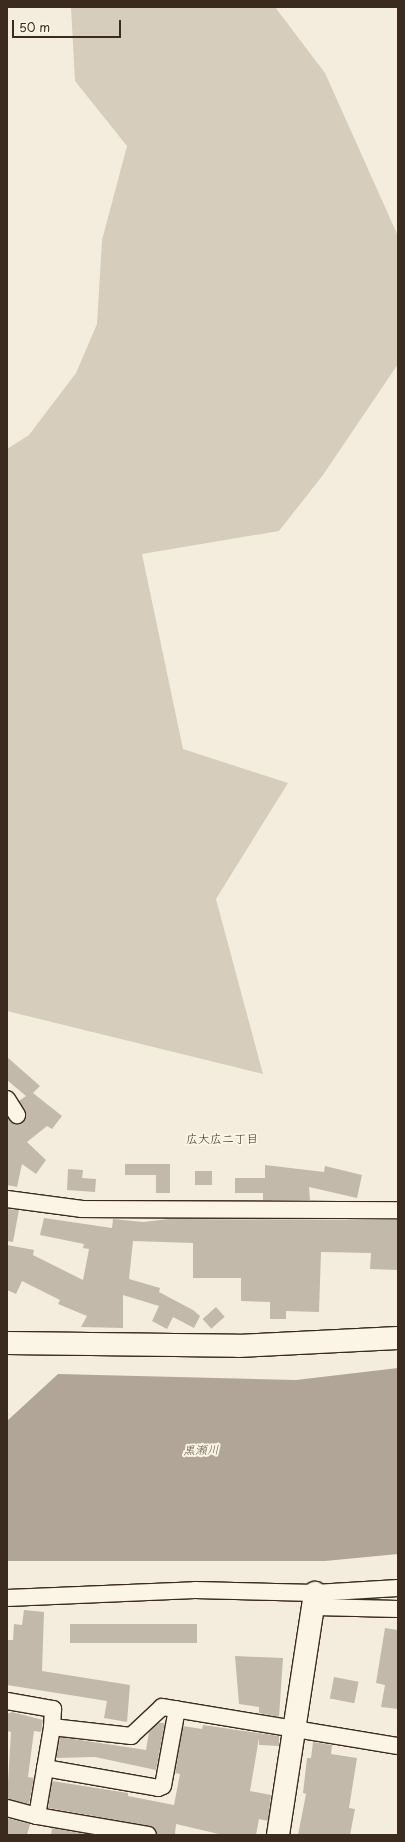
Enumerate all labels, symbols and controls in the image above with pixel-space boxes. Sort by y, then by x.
scale bar [14,12,123,38]
text: 50 m [19,18,50,36]
district label: 広大広二丁目 [186,1132,258,1146]
water label: 黒瀬川 [183,1442,219,1458]

